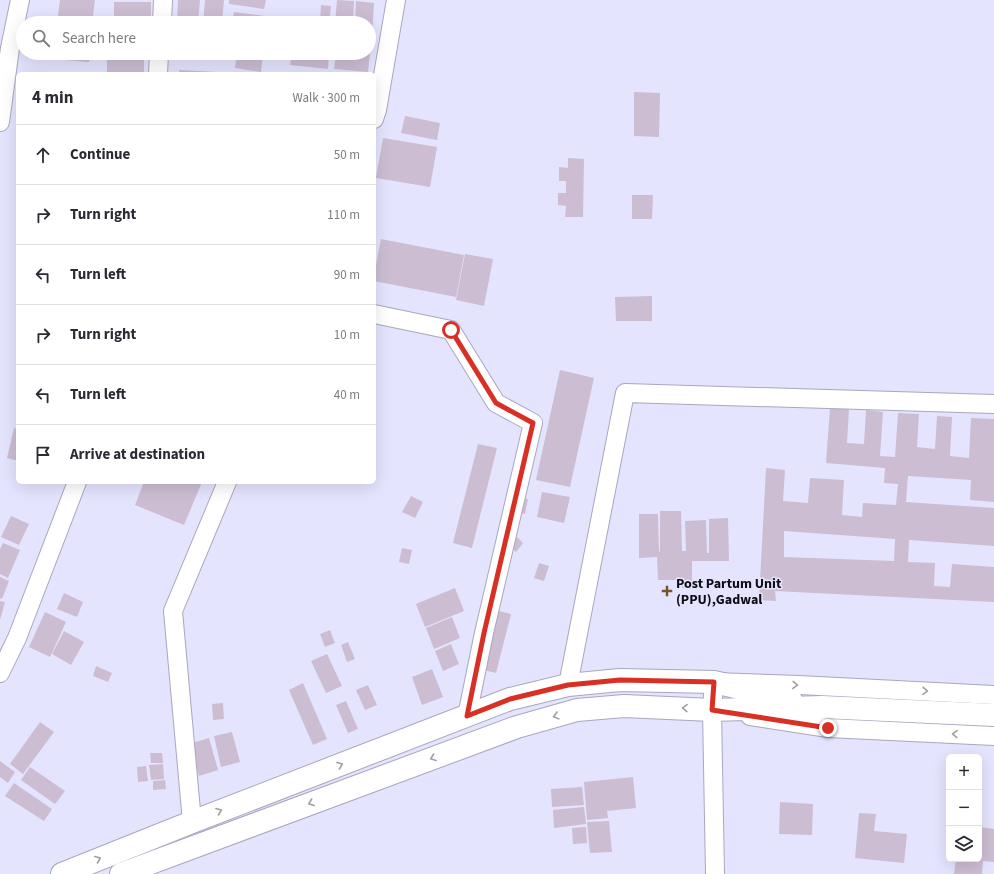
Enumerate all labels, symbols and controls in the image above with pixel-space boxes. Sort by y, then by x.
search box [16,16,376,60]
icon: search [30,27,52,49]
text: Search here [62,28,136,49]
text: 4 min [32,86,73,110]
text: Walk · 300 m [292,89,360,107]
icon: ahead [32,144,54,166]
text: Continue [70,144,130,165]
text: 50 m [334,146,360,164]
icon: right [32,204,54,226]
text: Turn right [70,204,136,225]
text: 110 m [327,206,360,224]
icon: left [32,264,54,286]
text: Turn left [70,264,126,285]
text: 90 m [334,266,360,284]
route start [442,321,460,339]
icon: right [32,324,54,346]
text: Turn right [70,324,136,345]
text: 10 m [334,326,360,344]
icon: left [32,384,54,406]
text: Turn left [70,384,126,405]
text: 40 m [334,386,360,404]
icon: arrive [32,444,54,466]
text: Arrive at destination [70,444,205,465]
place label: Post Partum Unit (PPU),Gadwal [676,574,782,610]
marker: Post Partum Unit (PPU),Gadwal [661,585,673,597]
one-way arrow [792,680,798,689]
one-way arrow [922,687,928,696]
one-way arrow [682,704,688,713]
one-way arrow [553,711,560,720]
route end [819,719,837,737]
one-way arrow [952,730,958,739]
one-way arrow [430,753,437,761]
map controls [946,754,982,862]
button: + [946,754,982,790]
one-way arrow [336,761,343,769]
button: − [946,790,982,826]
one-way arrow [308,799,315,807]
one-way arrow [215,808,222,816]
button: layers [946,826,982,862]
one-way arrow [94,856,101,864]

